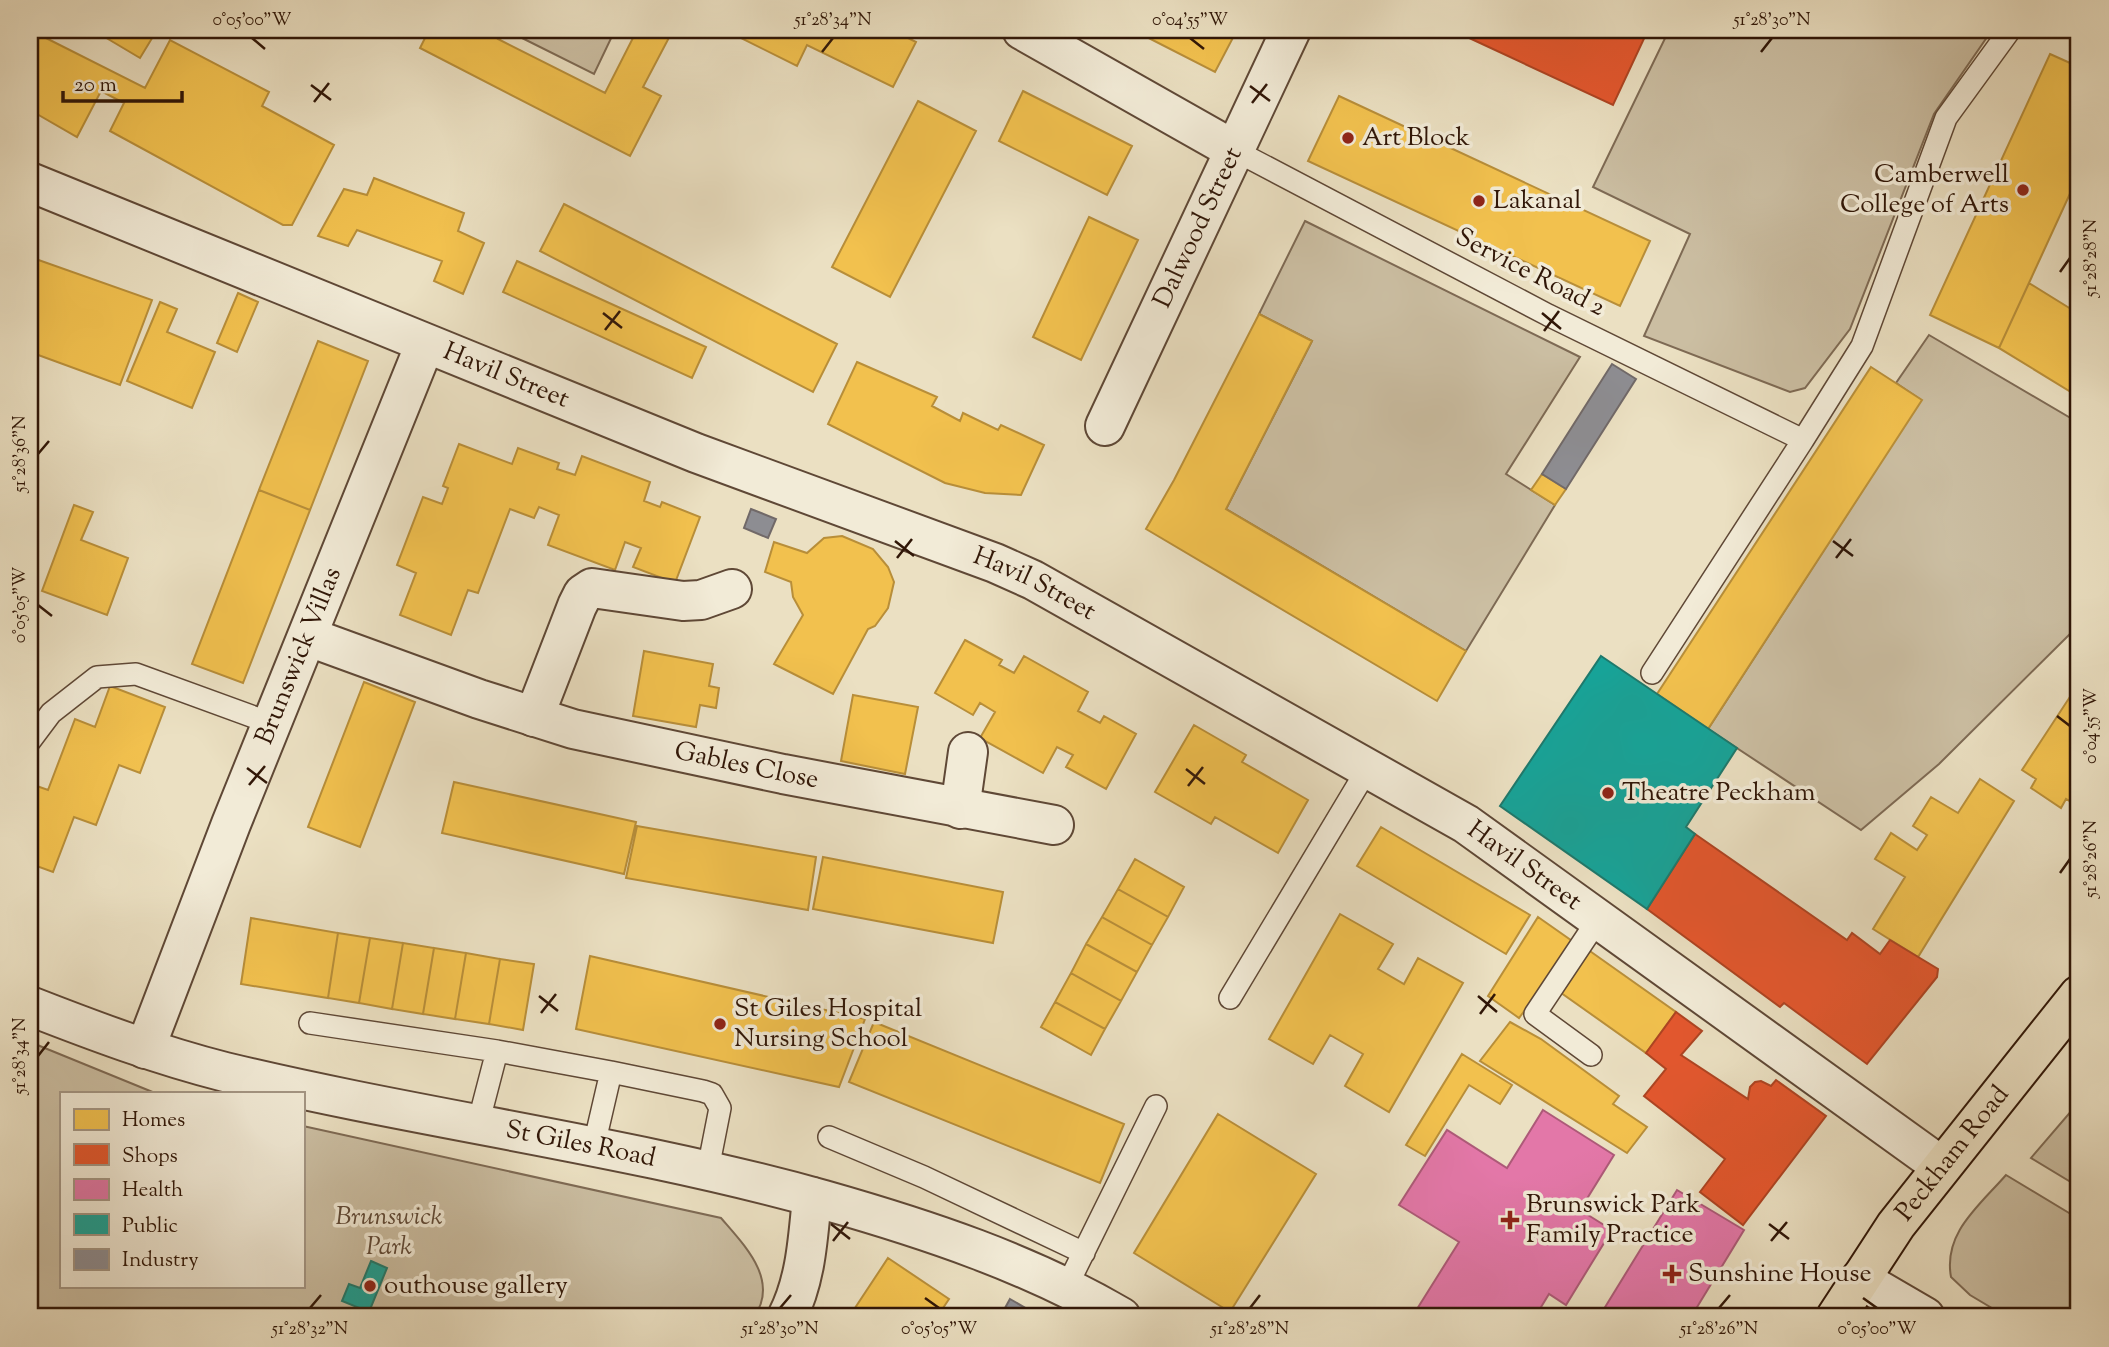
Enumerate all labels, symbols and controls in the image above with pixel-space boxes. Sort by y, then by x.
text: 0°05'00"W [212,8,292,34]
text: 51°28'34"N [793,8,872,34]
text: 0°04'55"W [1152,8,1228,34]
text: 51°28'30"N [1732,8,1811,34]
scale bar [63,60,182,104]
text: 20 m [74,71,117,101]
place label: Art Block [1362,120,1470,157]
marker: Art Block [1340,130,1356,146]
street label: Dalwood Street [1144,141,1252,314]
place label: Camberwell College of Arts [1840,157,2009,224]
marker: Camberwell College of Arts [2015,182,2031,198]
place label: Lakanal [1493,183,1581,220]
marker: Lakanal [1471,193,1487,209]
street label: Service Road 2 [1449,219,1611,327]
text: 51°28'28"N [2079,219,2105,298]
street label: Havil Street [437,333,575,418]
text: 51°28'36"N [8,415,34,494]
street label: Havil Street [968,538,1103,630]
street label: Brunswick Villas [246,562,351,750]
text: 0°05'05"W [8,567,34,643]
text: 0°04'55"W [2079,688,2105,764]
street label: Gables Close [671,733,822,799]
place label: Theatre Peckham [1622,775,1816,812]
marker: Theatre Peckham [1600,785,1616,801]
street label: Havil Street [1459,812,1589,920]
text: 51°28'26"N [2079,820,2105,899]
place label: St Giles Hospital Nursing School [734,991,922,1058]
marker: St Giles Hospital Nursing School [712,1016,728,1032]
text: 51°28'34"N [8,1017,34,1096]
street label: Peckham Road [1887,1078,2019,1229]
legend [60,1092,304,1288]
text: Homes [122,1106,185,1136]
street label: St Giles Road [503,1112,659,1177]
text: Shops [122,1142,178,1172]
text: Health [122,1176,183,1206]
place label: Brunswick Park Family Practice [1526,1187,1700,1254]
park label: Brunswick Park [335,1199,443,1266]
marker: Brunswick Park Family Practice [1500,1210,1520,1230]
text: Public [122,1212,178,1242]
text: Industry [122,1246,199,1276]
place label: Sunshine House [1688,1256,1872,1293]
marker: Sunshine House [1662,1264,1682,1284]
place label: outhouse gallery [384,1268,568,1305]
marker: outhouse gallery [362,1278,378,1294]
text: 51°28'32"N [271,1317,348,1343]
text: 51°28'30"N [740,1317,819,1343]
text: 0°05'05"W [901,1317,977,1343]
text: 51°28'28"N [1210,1317,1289,1343]
text: 51°28'26"N [1679,1317,1758,1343]
text: 0°05'00"W [1837,1317,1917,1343]

